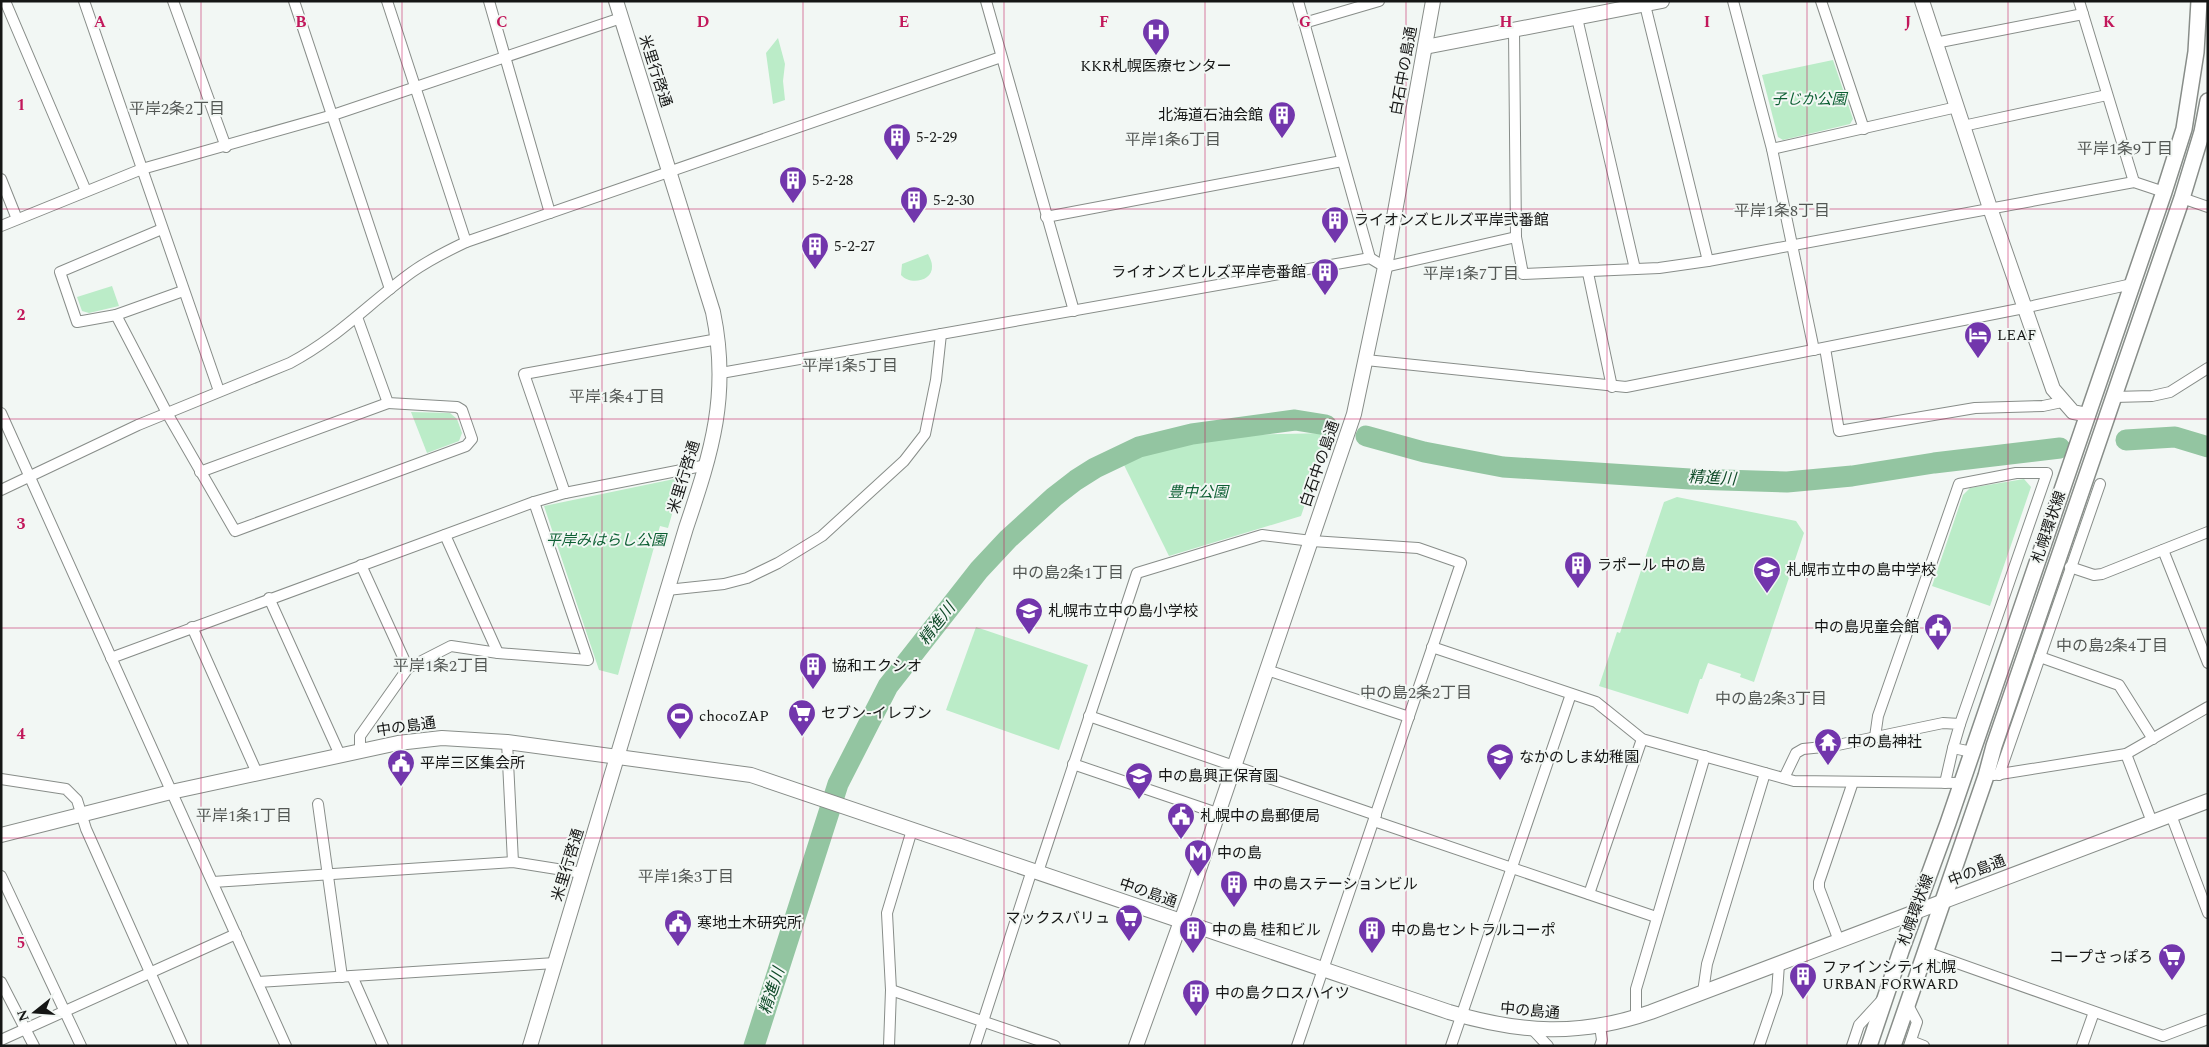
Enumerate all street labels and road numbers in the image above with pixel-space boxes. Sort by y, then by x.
street label: 白石中の島通 [1385,25,1423,117]
street label: 米里行啓通 [632,32,678,110]
street label: 白石中の島通 [1294,418,1346,510]
street label: 米里行啓通 [662,438,706,516]
street label: 札幌環状線 [2026,488,2072,566]
street label: 中の島通 [375,711,437,743]
street label: 米里行啓通 [546,826,590,904]
street label: 中の島通 [1945,850,2009,892]
street label: 札幌環状線 [1892,871,1940,949]
street label: 中の島通 [1116,872,1180,914]
street label: 中の島通 [1499,997,1561,1025]

